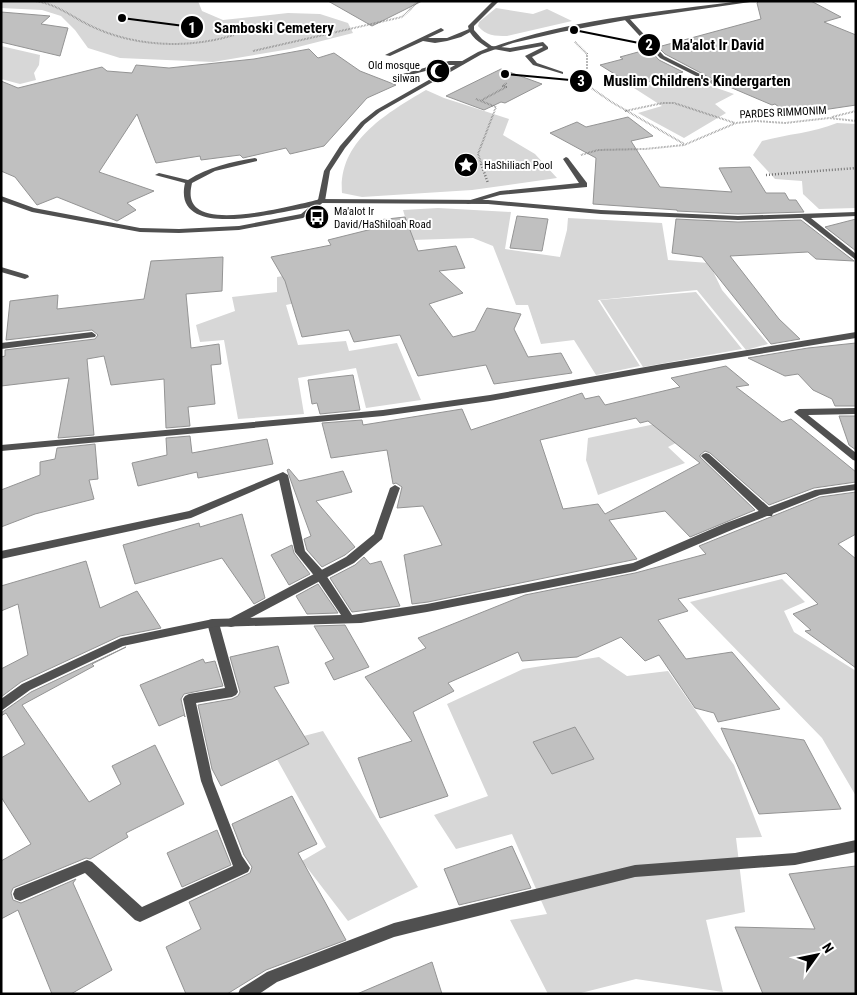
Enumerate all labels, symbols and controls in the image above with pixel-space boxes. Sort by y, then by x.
callout: Samboski Cemetery [179,12,344,42]
text: 1 [188,19,196,37]
text: Samboski Cemetery [214,19,334,37]
callout: Ma'alot Ir David [637,30,775,60]
text: 2 [645,36,653,54]
text: Ma'alot Ir David [672,36,764,54]
mosque icon: Old mosque silwan [425,58,451,84]
place label: Old mosque silwan [368,59,420,85]
callout: Muslim Children's Kindergarten [568,66,800,96]
text: 3 [577,72,585,90]
text: Muslim Children's Kindergarten [603,72,791,90]
street label: PARDES RIMMONIM [739,104,827,121]
place icon: HaShiliach Pool [453,152,479,178]
place label: HaShiliach Pool [484,159,552,172]
bus stop icon: Ma'alot Ir David/HaShiloah Road [304,204,330,230]
place label: Ma'alot Ir David/HaShiloah Road [334,205,431,231]
north arrow [792,930,842,980]
text: N [819,940,837,956]

